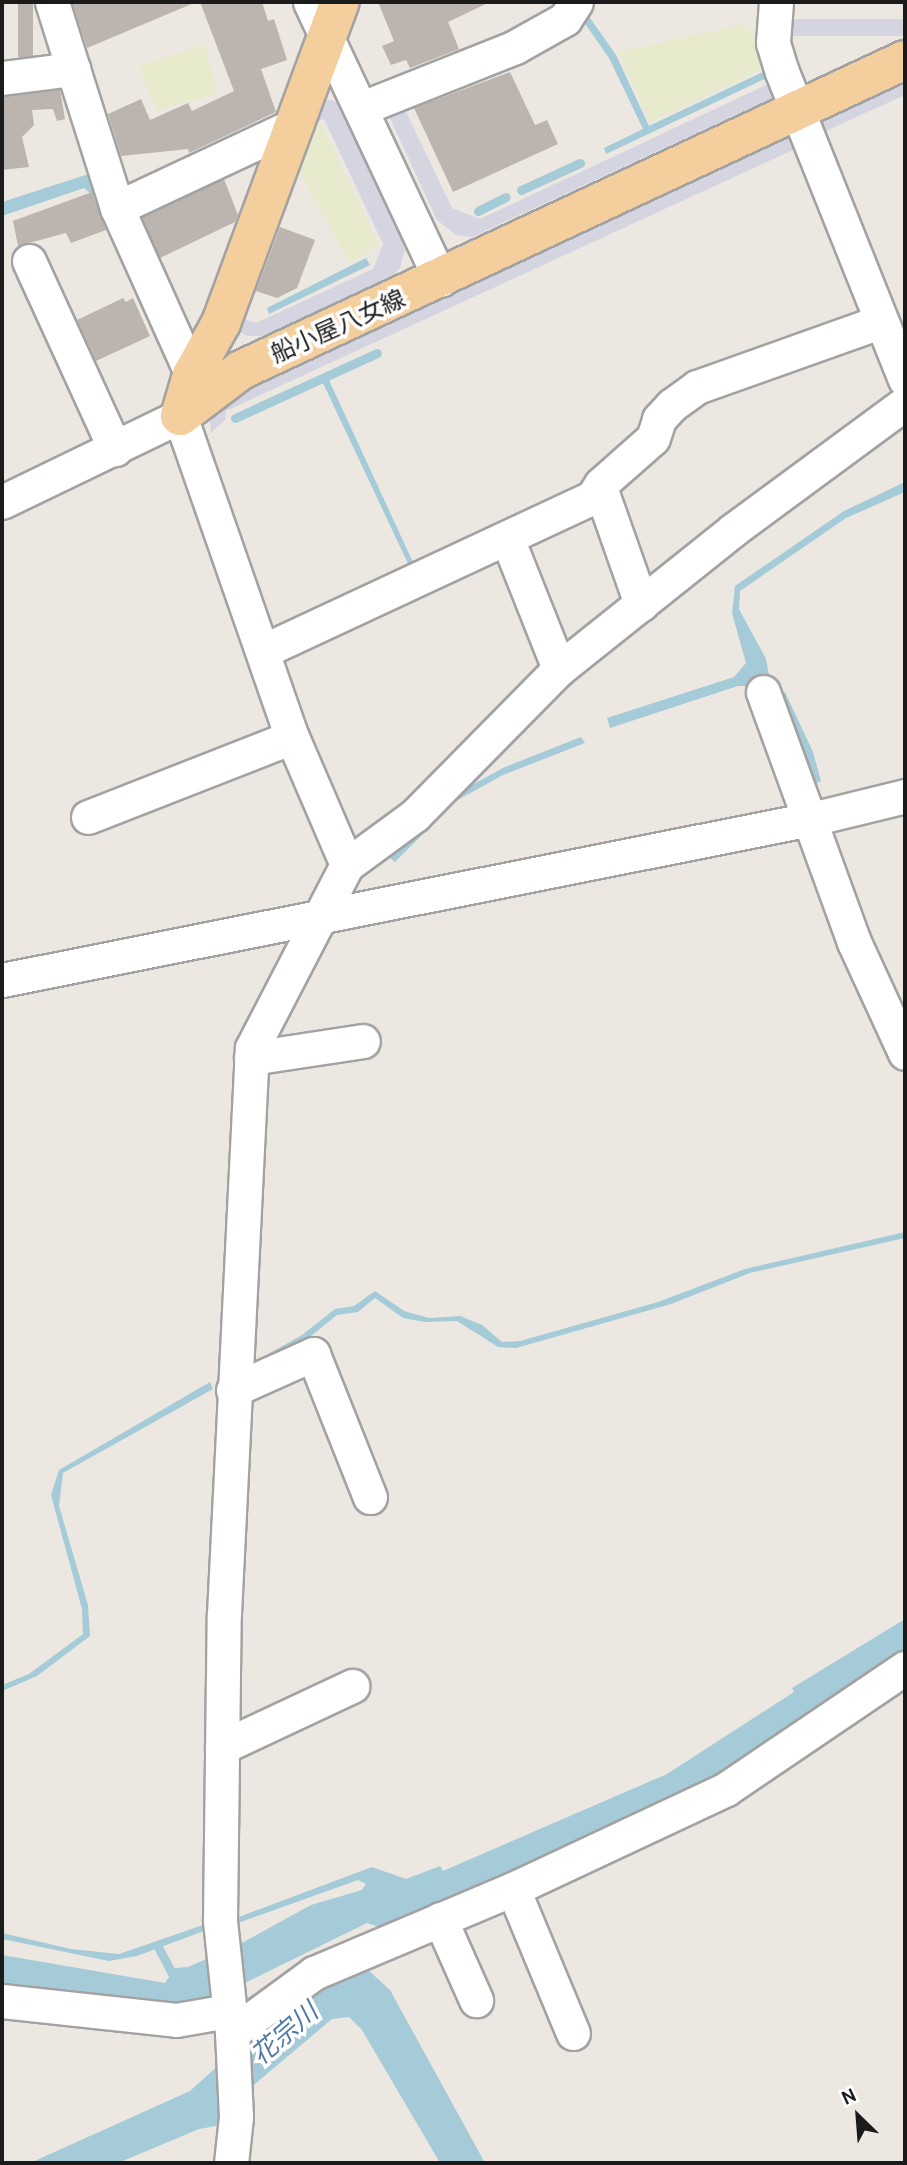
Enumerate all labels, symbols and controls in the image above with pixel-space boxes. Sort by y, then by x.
street label: 船小屋八女線 [266,284,410,368]
water label: 花宗川 [245,1997,325,2071]
north arrow [823,2081,893,2151]
text: N [838,2083,860,2110]

